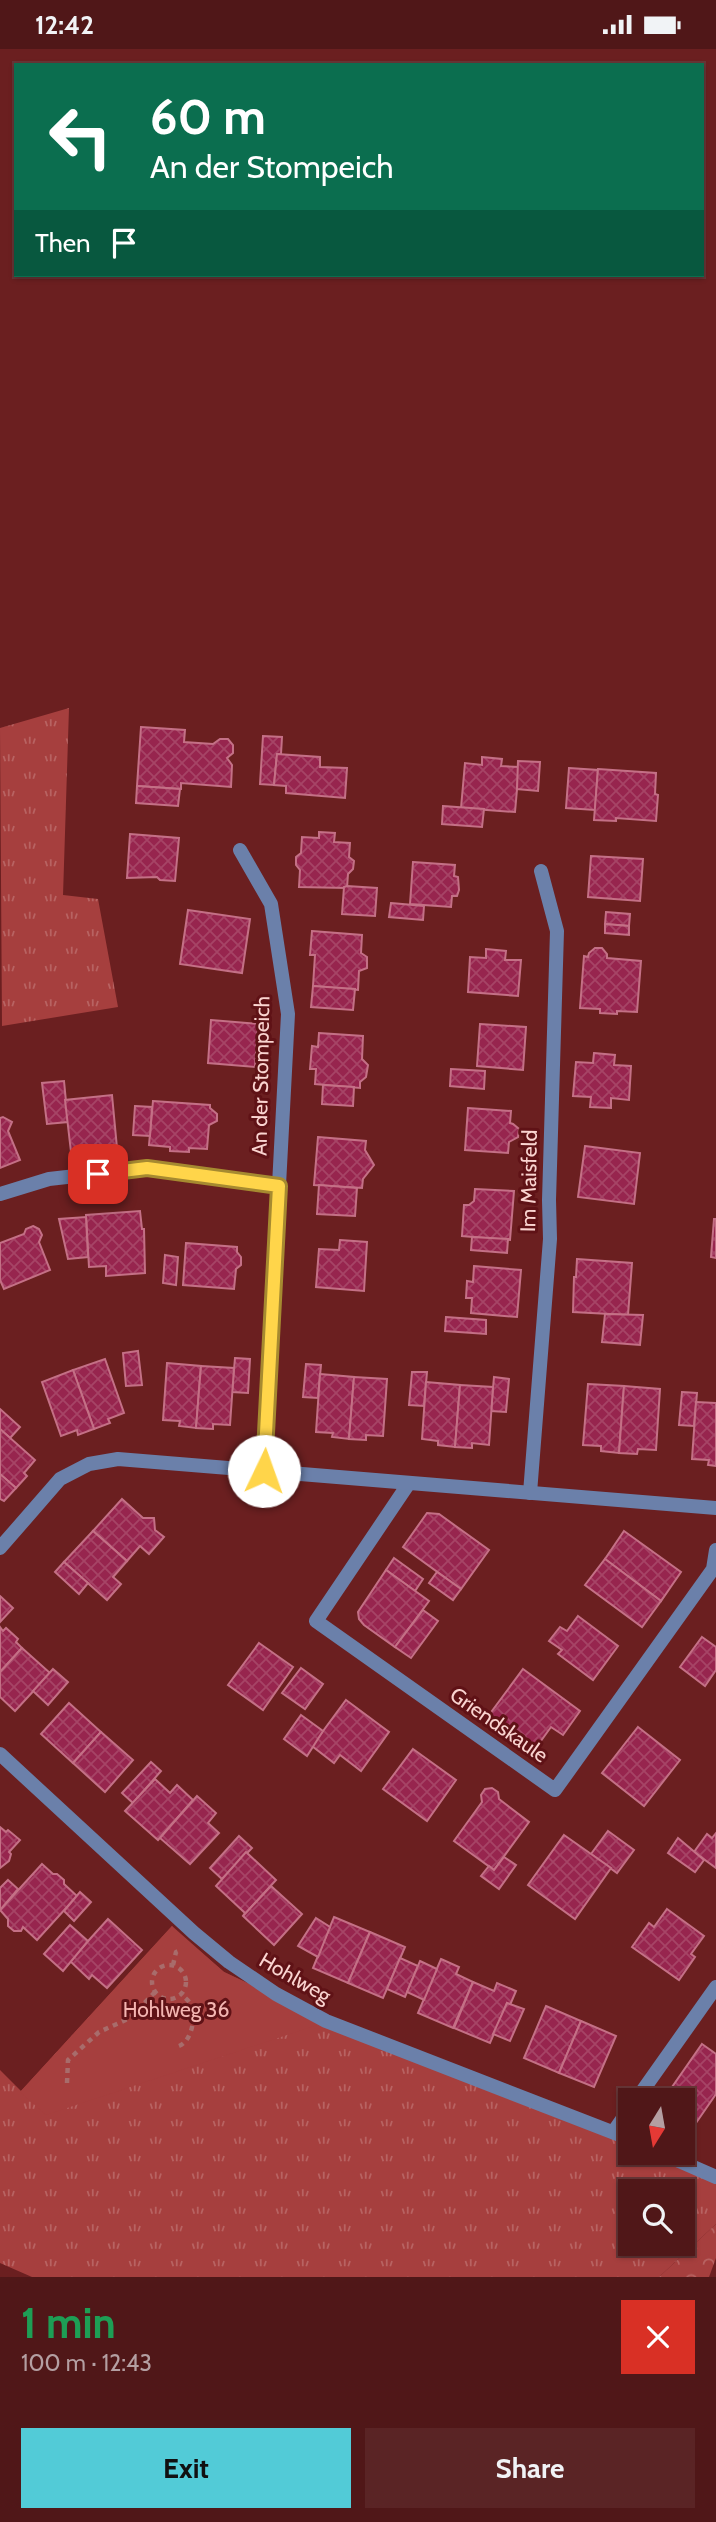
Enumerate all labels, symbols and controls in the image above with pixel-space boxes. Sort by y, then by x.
text: 12:42 [35,9,94,41]
text: 60 m [150,87,266,146]
icon: left [35,91,126,182]
text: An der Stompeich [150,147,394,186]
icon: arrive [105,224,143,262]
text: Then [35,227,91,259]
street label: An der Stompeich [247,996,274,1156]
street label: Im Maisfeld [515,1130,542,1232]
pin [68,1144,128,1204]
icon: arrive [79,1155,117,1193]
position arrow [227,1434,301,1508]
street label: Griendskaule [445,1682,553,1768]
street label: Hohlweg [255,1947,336,2008]
park label: Hohlweg 36 [123,1997,229,2022]
north arrow [618,2088,695,2165]
map controls [618,2088,695,2256]
button: search [618,2179,695,2256]
text: 1 min [21,2297,116,2349]
button: close [621,2300,695,2374]
text: 100 m · 12:43 [21,2349,152,2377]
button: Exit [21,2428,351,2508]
button: Share [365,2428,695,2508]

